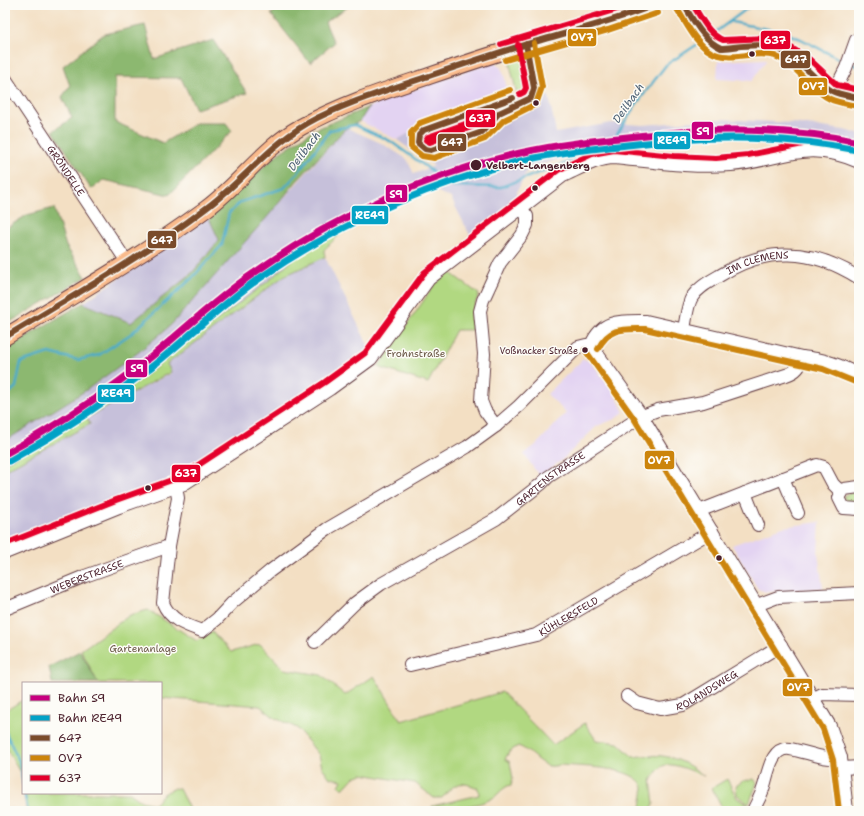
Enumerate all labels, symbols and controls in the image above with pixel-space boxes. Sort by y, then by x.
line badge: OV7 [567,28,597,47]
text: OV7 [570,30,594,45]
line badge: 637 [760,30,791,50]
text: 637 [764,33,786,48]
unlabelled marker [747,49,757,59]
line badge: 647 [780,50,811,69]
text: 647 [785,52,808,67]
line badge: OV7 [798,77,828,96]
text: OV7 [801,79,825,94]
water label: Deilbach [609,80,648,126]
unlabelled marker [531,98,541,108]
line badge: 637 [465,109,496,128]
text: 637 [469,111,491,126]
line badge: S9 [691,121,714,140]
text: S9 [696,124,710,139]
water label: Deilbach [285,129,324,174]
line badge: RE49 [653,131,691,150]
line badge: 647 [437,133,467,152]
text: RE49 [657,133,687,148]
text: 647 [441,135,464,150]
street label: GRÖNDELLE [44,143,87,199]
marker: Velbert-Langenberg [469,158,483,172]
place label: Velbert-Langenberg [486,159,590,172]
unlabelled marker [530,183,540,193]
line badge: S9 [385,184,408,203]
text: S9 [389,187,403,202]
line badge: RE49 [351,205,389,225]
text: RE49 [355,208,385,223]
line badge: 647 [147,230,177,249]
text: 647 [151,233,174,248]
street label: IM CLEMENS [724,248,789,277]
place label: Voßnacker Straße [500,345,578,357]
marker: Voßnacker Straße [580,345,590,355]
park label: Frohnstraße [386,347,446,360]
line badge: S9 [125,359,148,378]
text: S9 [130,361,144,376]
line badge: RE49 [97,384,135,403]
text: RE49 [101,386,131,401]
street label: GARTENSTRASSE [513,449,588,509]
line badge: OV7 [644,450,675,470]
text: OV7 [647,453,671,468]
line badge: 637 [171,464,201,483]
text: 637 [175,466,197,481]
unlabelled marker [143,483,153,493]
unlabelled marker [714,553,724,563]
street label: WEBERSTRASSE [48,557,125,597]
street label: KÜHLERSFELD [536,593,601,639]
park label: Gartenanlage [110,642,177,655]
street label: ROLANDSWEG [675,667,740,713]
line badge: OV7 [782,678,813,697]
text: OV7 [786,680,810,695]
legend [22,682,162,794]
text: Bahn S9 [58,690,106,706]
text: Bahn RE49 [58,710,123,726]
text: 647 [58,730,82,746]
text: OV7 [58,750,83,766]
text: 637 [58,770,81,786]

